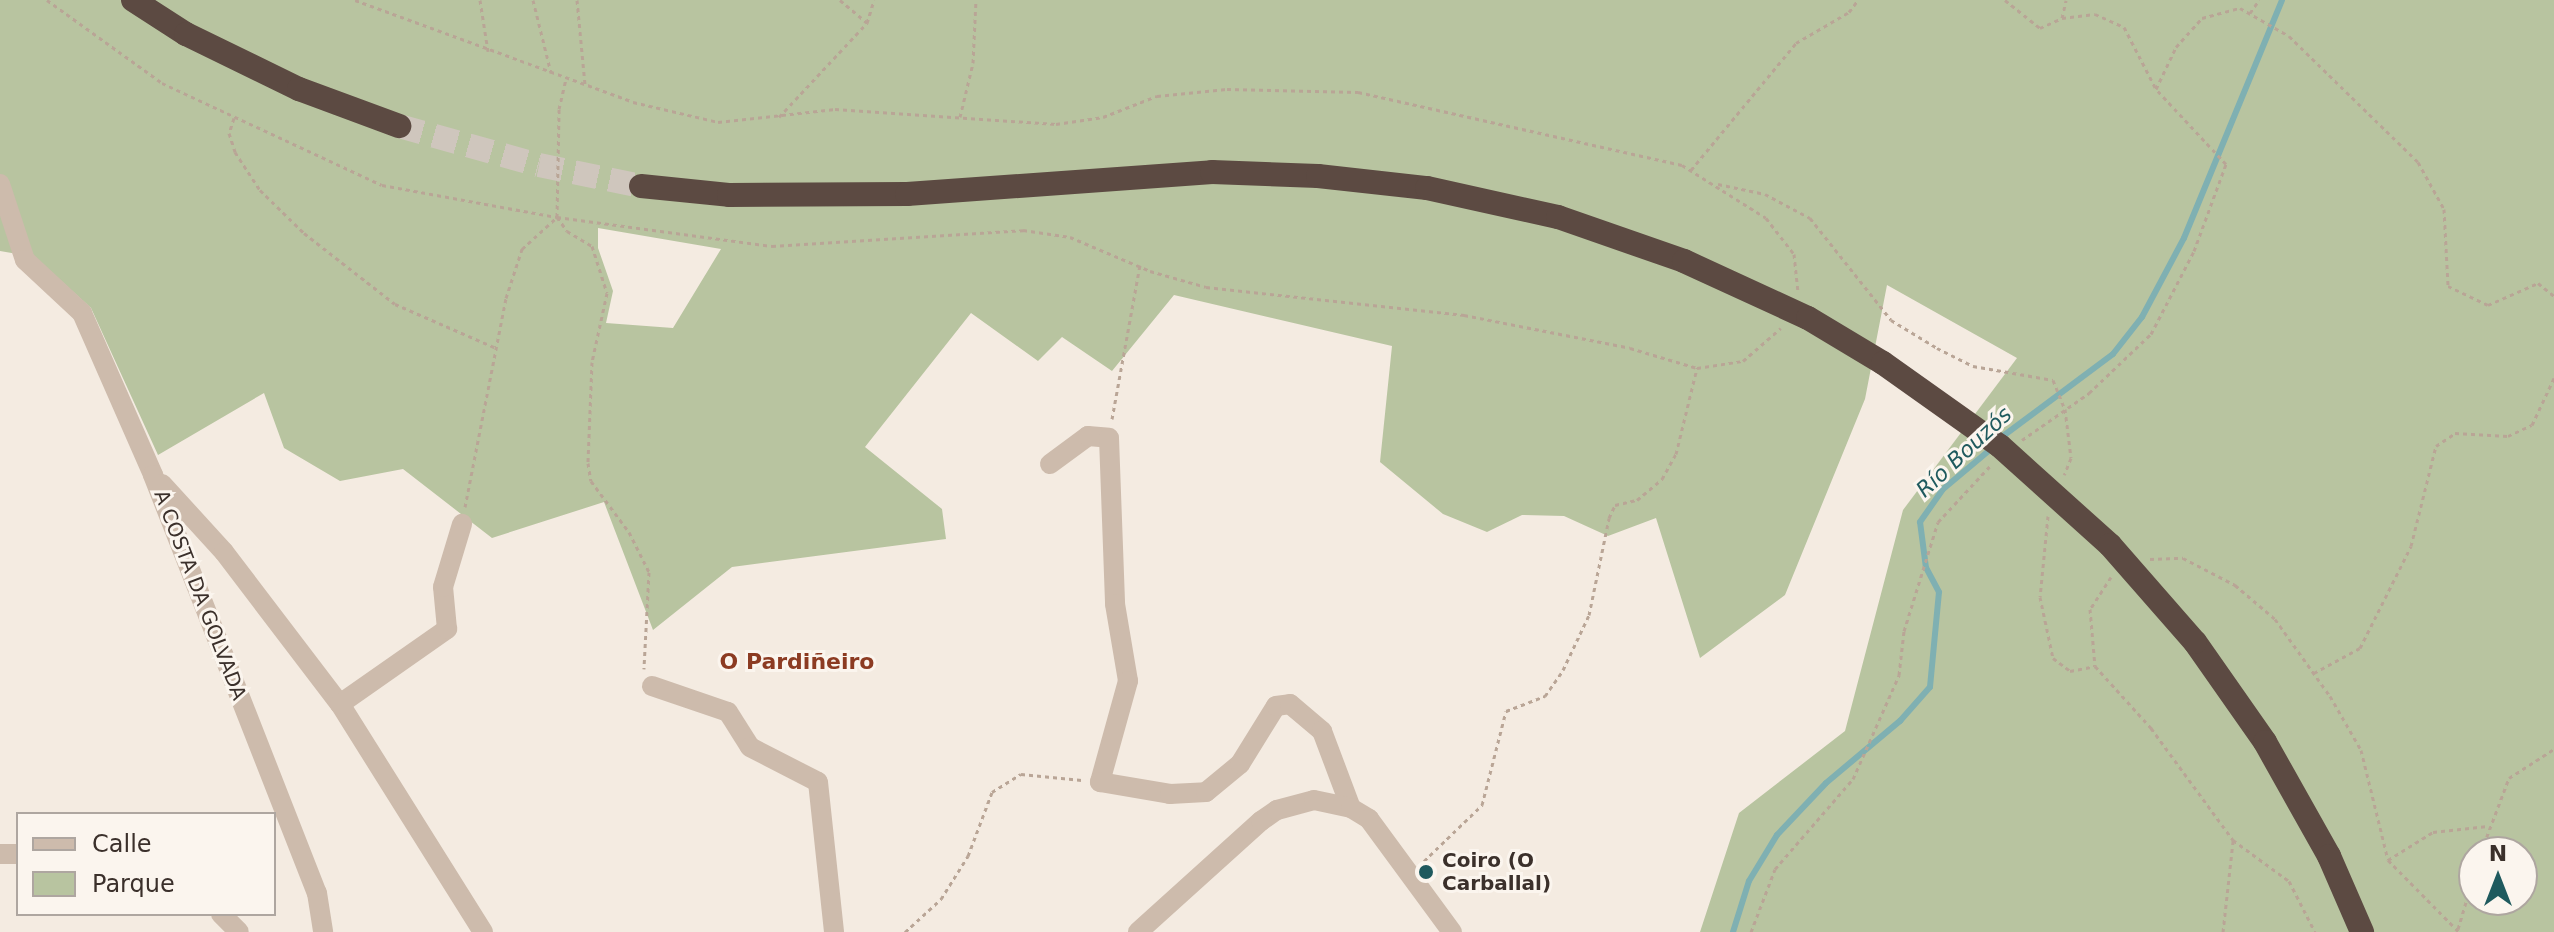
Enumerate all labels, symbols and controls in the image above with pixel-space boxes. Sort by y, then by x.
water label: Río Bouzós [1911,401,2017,503]
street label: A COSTA DA GOLVADA [149,486,251,704]
district label: O Pardiñeiro [720,649,874,675]
legend [16,812,276,916]
text: Calle [92,830,152,858]
north arrow [2458,836,2538,916]
text: N [2489,841,2507,866]
place label: Coiro (O Carballal) [1442,848,1551,895]
marker: Coiro (O Carballal) [1417,863,1435,881]
text: Parque [92,870,175,898]

